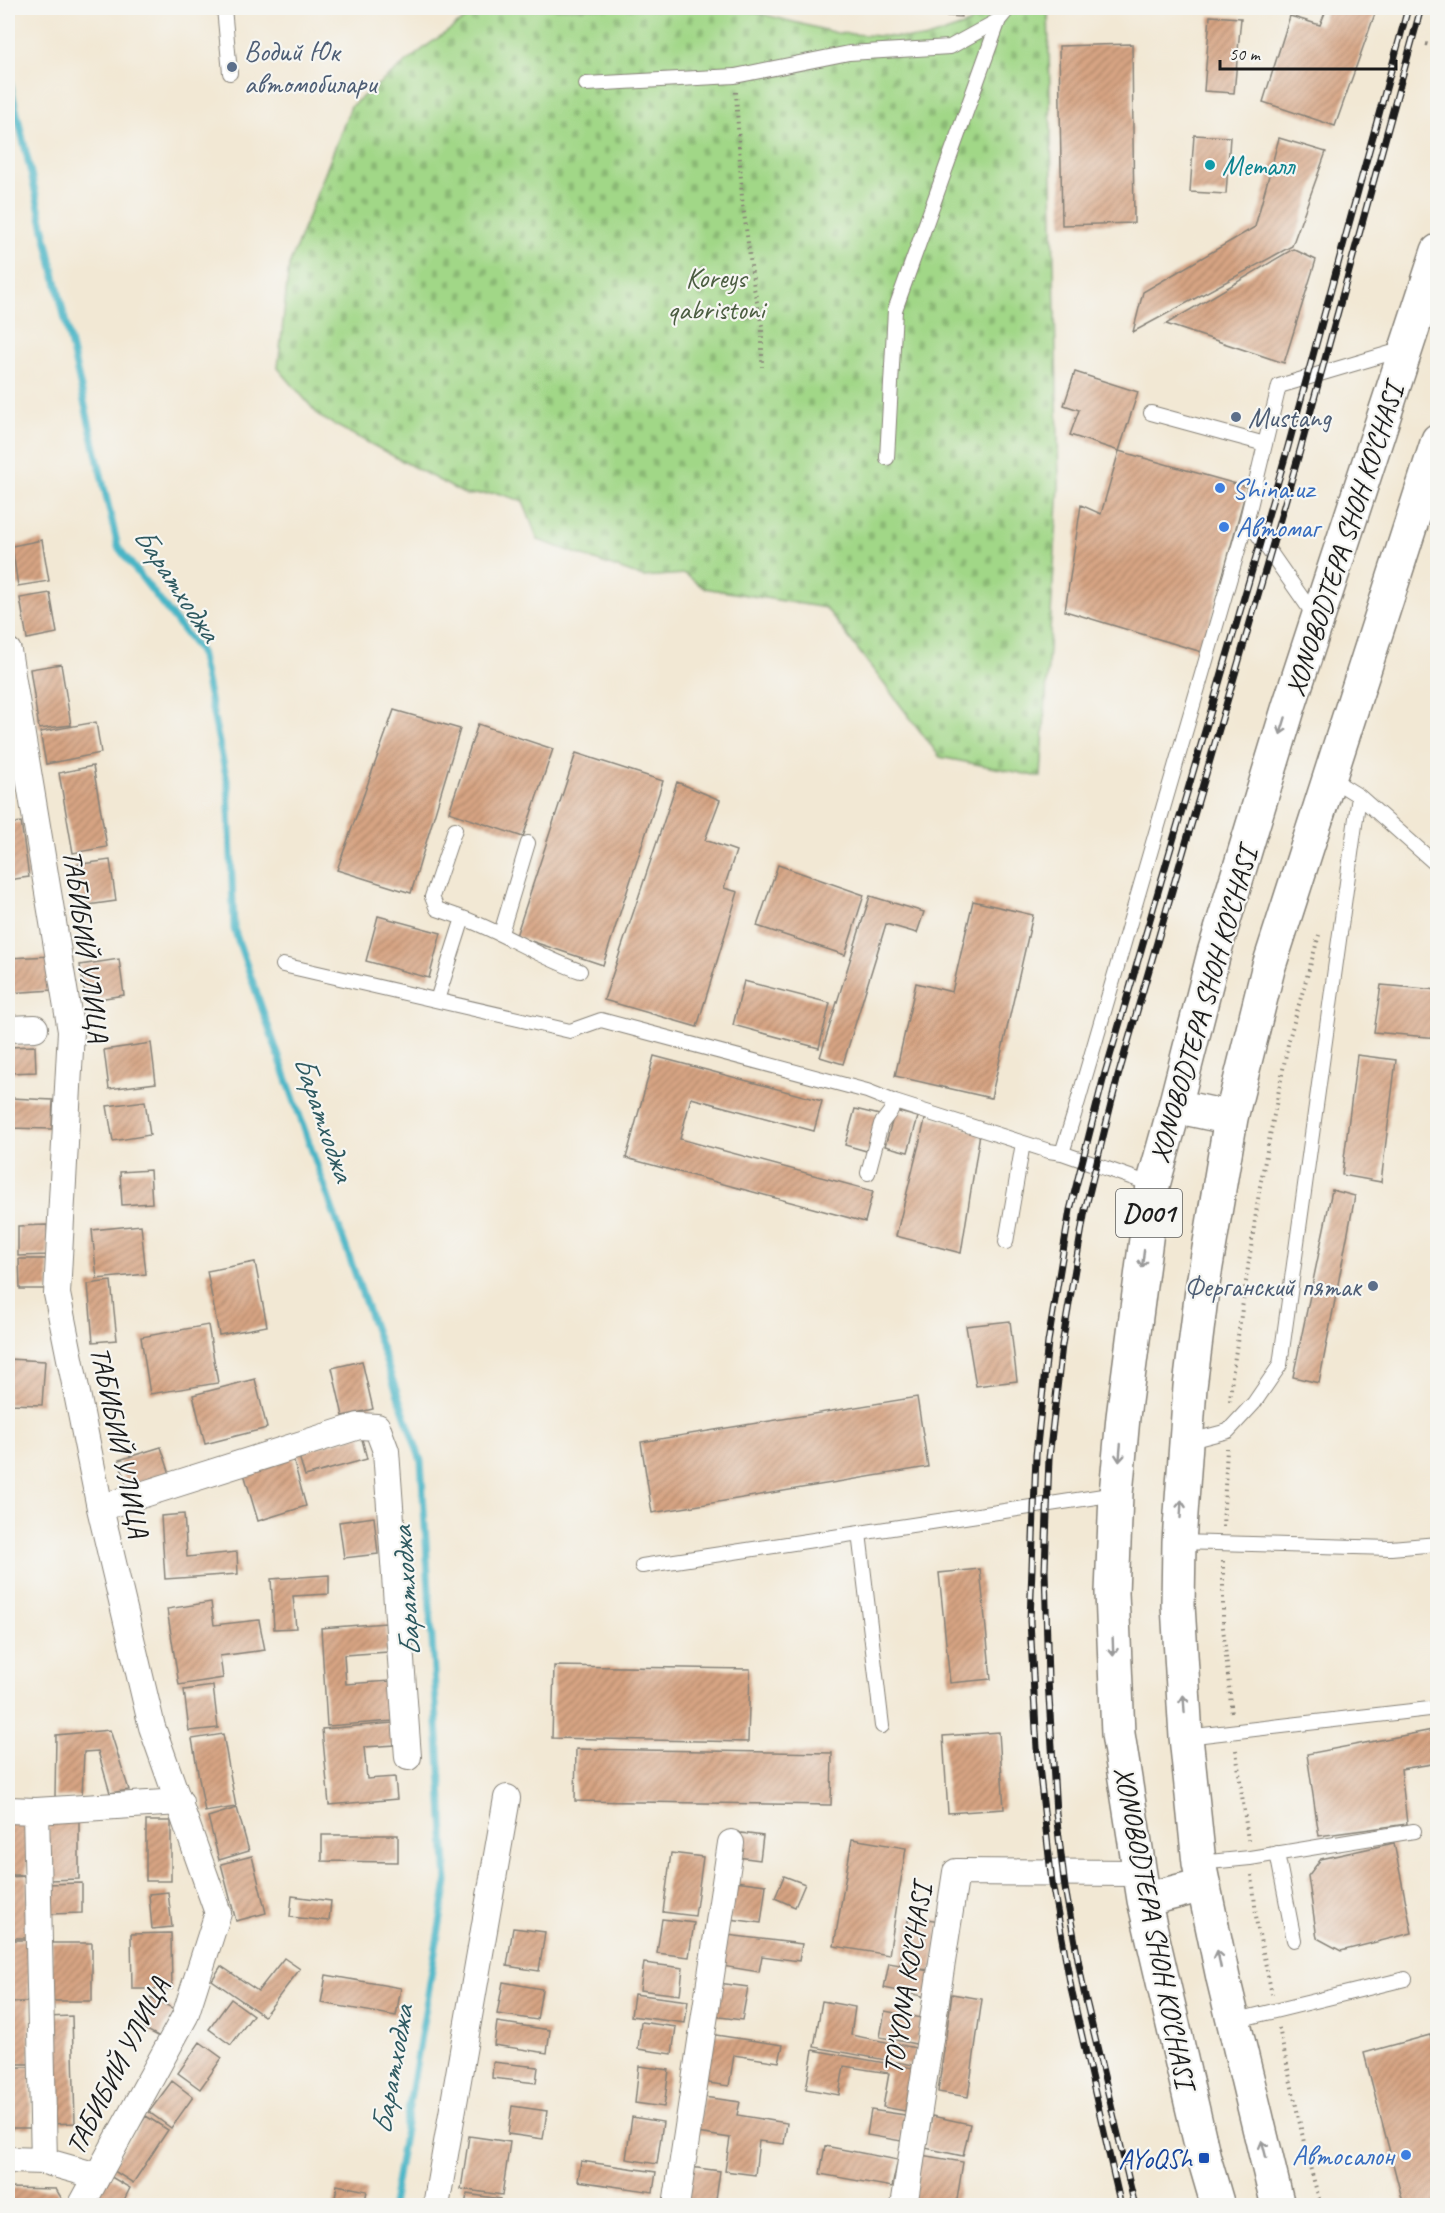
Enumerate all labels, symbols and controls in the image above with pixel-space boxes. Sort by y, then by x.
scale bar [1220,33,1396,71]
place label: Водий Юк автомобилари [244,34,379,101]
text: 50 m [1229,43,1262,65]
marker: Водий Юк автомобилари [225,60,239,74]
place label: Металл [1222,148,1296,183]
marker: Металл [1203,158,1217,172]
park label: Koreys qabristoni [668,260,768,327]
street label: XONOBODTEPA SHOH KO'CHASI [1277,374,1413,701]
place label: Mustang [1248,400,1332,435]
marker: Mustang [1229,410,1243,424]
place label: Shina.uz [1232,471,1317,506]
marker: Shina.uz [1213,481,1227,495]
place label: Автомаг [1236,510,1323,545]
water label: Баратходжа [125,519,231,651]
marker: Автомаг [1217,520,1231,534]
one-way arrow [1277,716,1288,735]
street label: XONOBODTEPA SHOH KO'CHASI [1141,838,1266,1167]
street label: ТАБИБИЙ УЛИЦА [55,847,117,1046]
water label: Баратходжа [285,1050,364,1188]
road number: D001 [1116,1189,1182,1237]
one-way arrow [1137,1249,1148,1269]
place label: Ферганский пятак [1184,1269,1363,1304]
marker: Ферганский пятак [1366,1279,1380,1293]
street label: ТАБИБИЙ УЛИЦА [83,1343,157,1542]
one-way arrow [1114,1442,1125,1462]
one-way arrow [1176,1500,1187,1520]
water label: Баратходжа [382,1523,429,1658]
one-way arrow [1107,1637,1119,1657]
one-way arrow [1178,1694,1189,1714]
street label: XONOBODTEPA SHOH KO'CHASI [1107,1764,1204,2096]
street label: TO'YONA KO'CHASI [875,1876,940,2077]
one-way arrow [1213,1950,1224,1969]
street label: ТАБИБИЙ УЛИЦА [57,1971,177,2160]
water label: Баратходжа [362,2000,423,2137]
place label: Автосалон [1292,2138,1396,2173]
one-way arrow [1258,2140,1270,2159]
place label: AYoQSh [1118,2141,1194,2176]
marker: Автосалон [1399,2148,1413,2162]
marker: AYoQSh [1197,2151,1211,2165]

